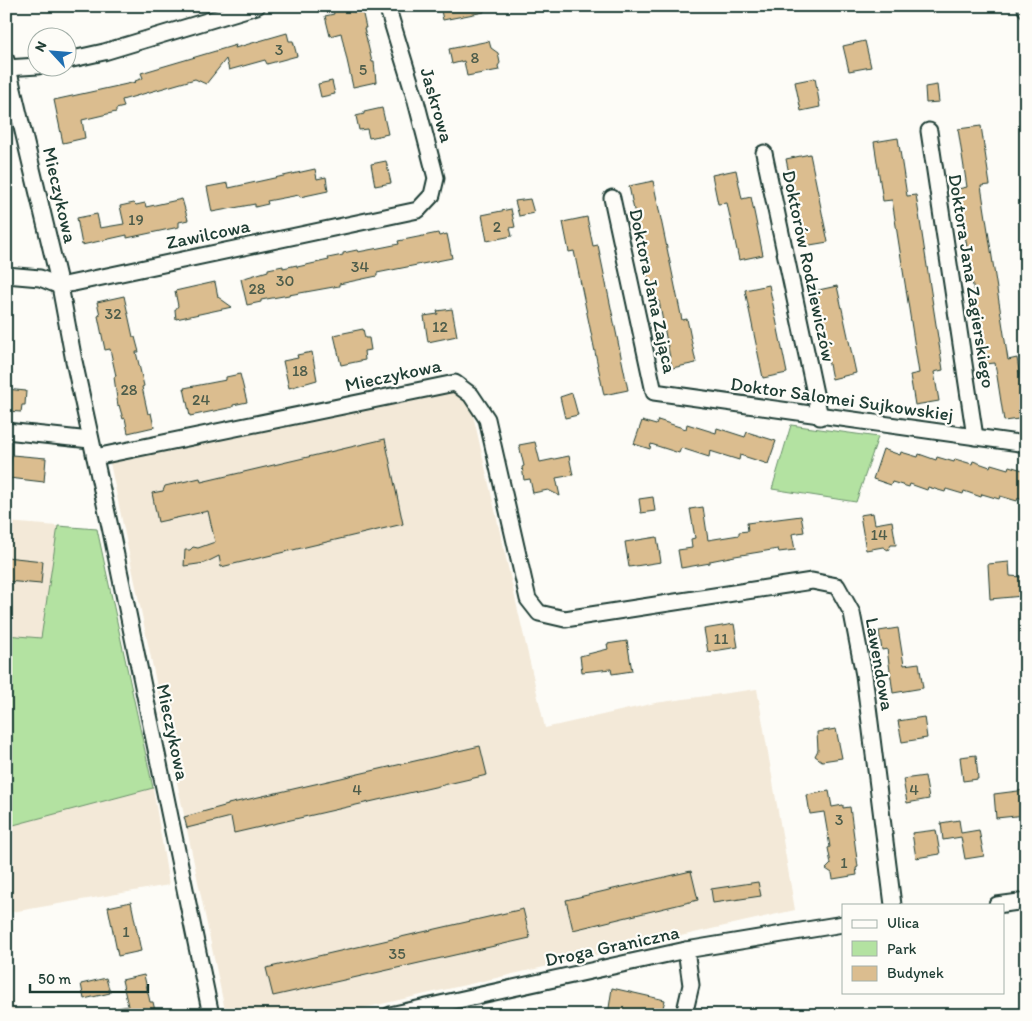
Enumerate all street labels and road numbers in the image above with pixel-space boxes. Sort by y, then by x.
street label: Jaskrowa [415,65,459,145]
street label: Mieczykowa [38,145,82,245]
street label: Doktorów Rodziewiczów [777,168,841,364]
street label: Doktora Jana Zagierskiego [944,172,1000,390]
street label: Doktora Jana Zająca [624,207,682,376]
street label: Zawilcowa [164,214,252,254]
street label: Mieczykowa [343,354,443,396]
street label: Doktor Salomei Sujkowskiej [729,372,955,426]
street label: Lawendowa [860,616,900,713]
street label: Mieczykowa [152,682,194,782]
street label: Droga Graniczna [543,921,681,971]

